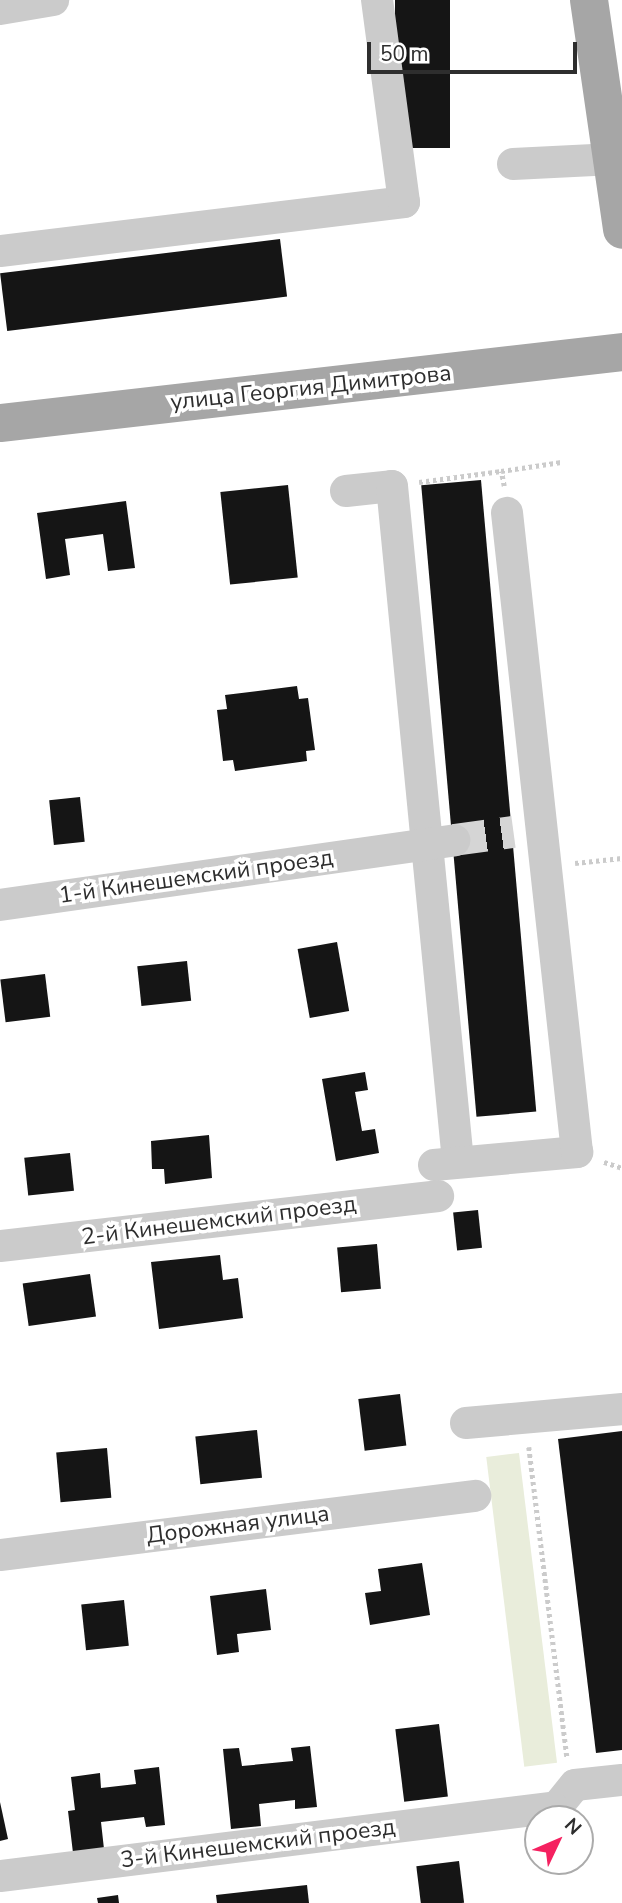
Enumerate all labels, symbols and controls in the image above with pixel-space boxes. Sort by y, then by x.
scale bar [370,28,580,72]
text: 50 m [380,40,429,68]
street label: улица Георгия Димитрова [169,360,453,416]
street label: 1-й Кинешемский проезд [57,844,335,910]
street label: 2-й Кинешемский проезд [80,1190,358,1252]
street label: Дорожная улица [145,1500,331,1550]
north arrow [524,1805,594,1875]
street label: 3-й Кинешемский проезд [119,1813,397,1875]
text: N [558,1813,587,1841]

